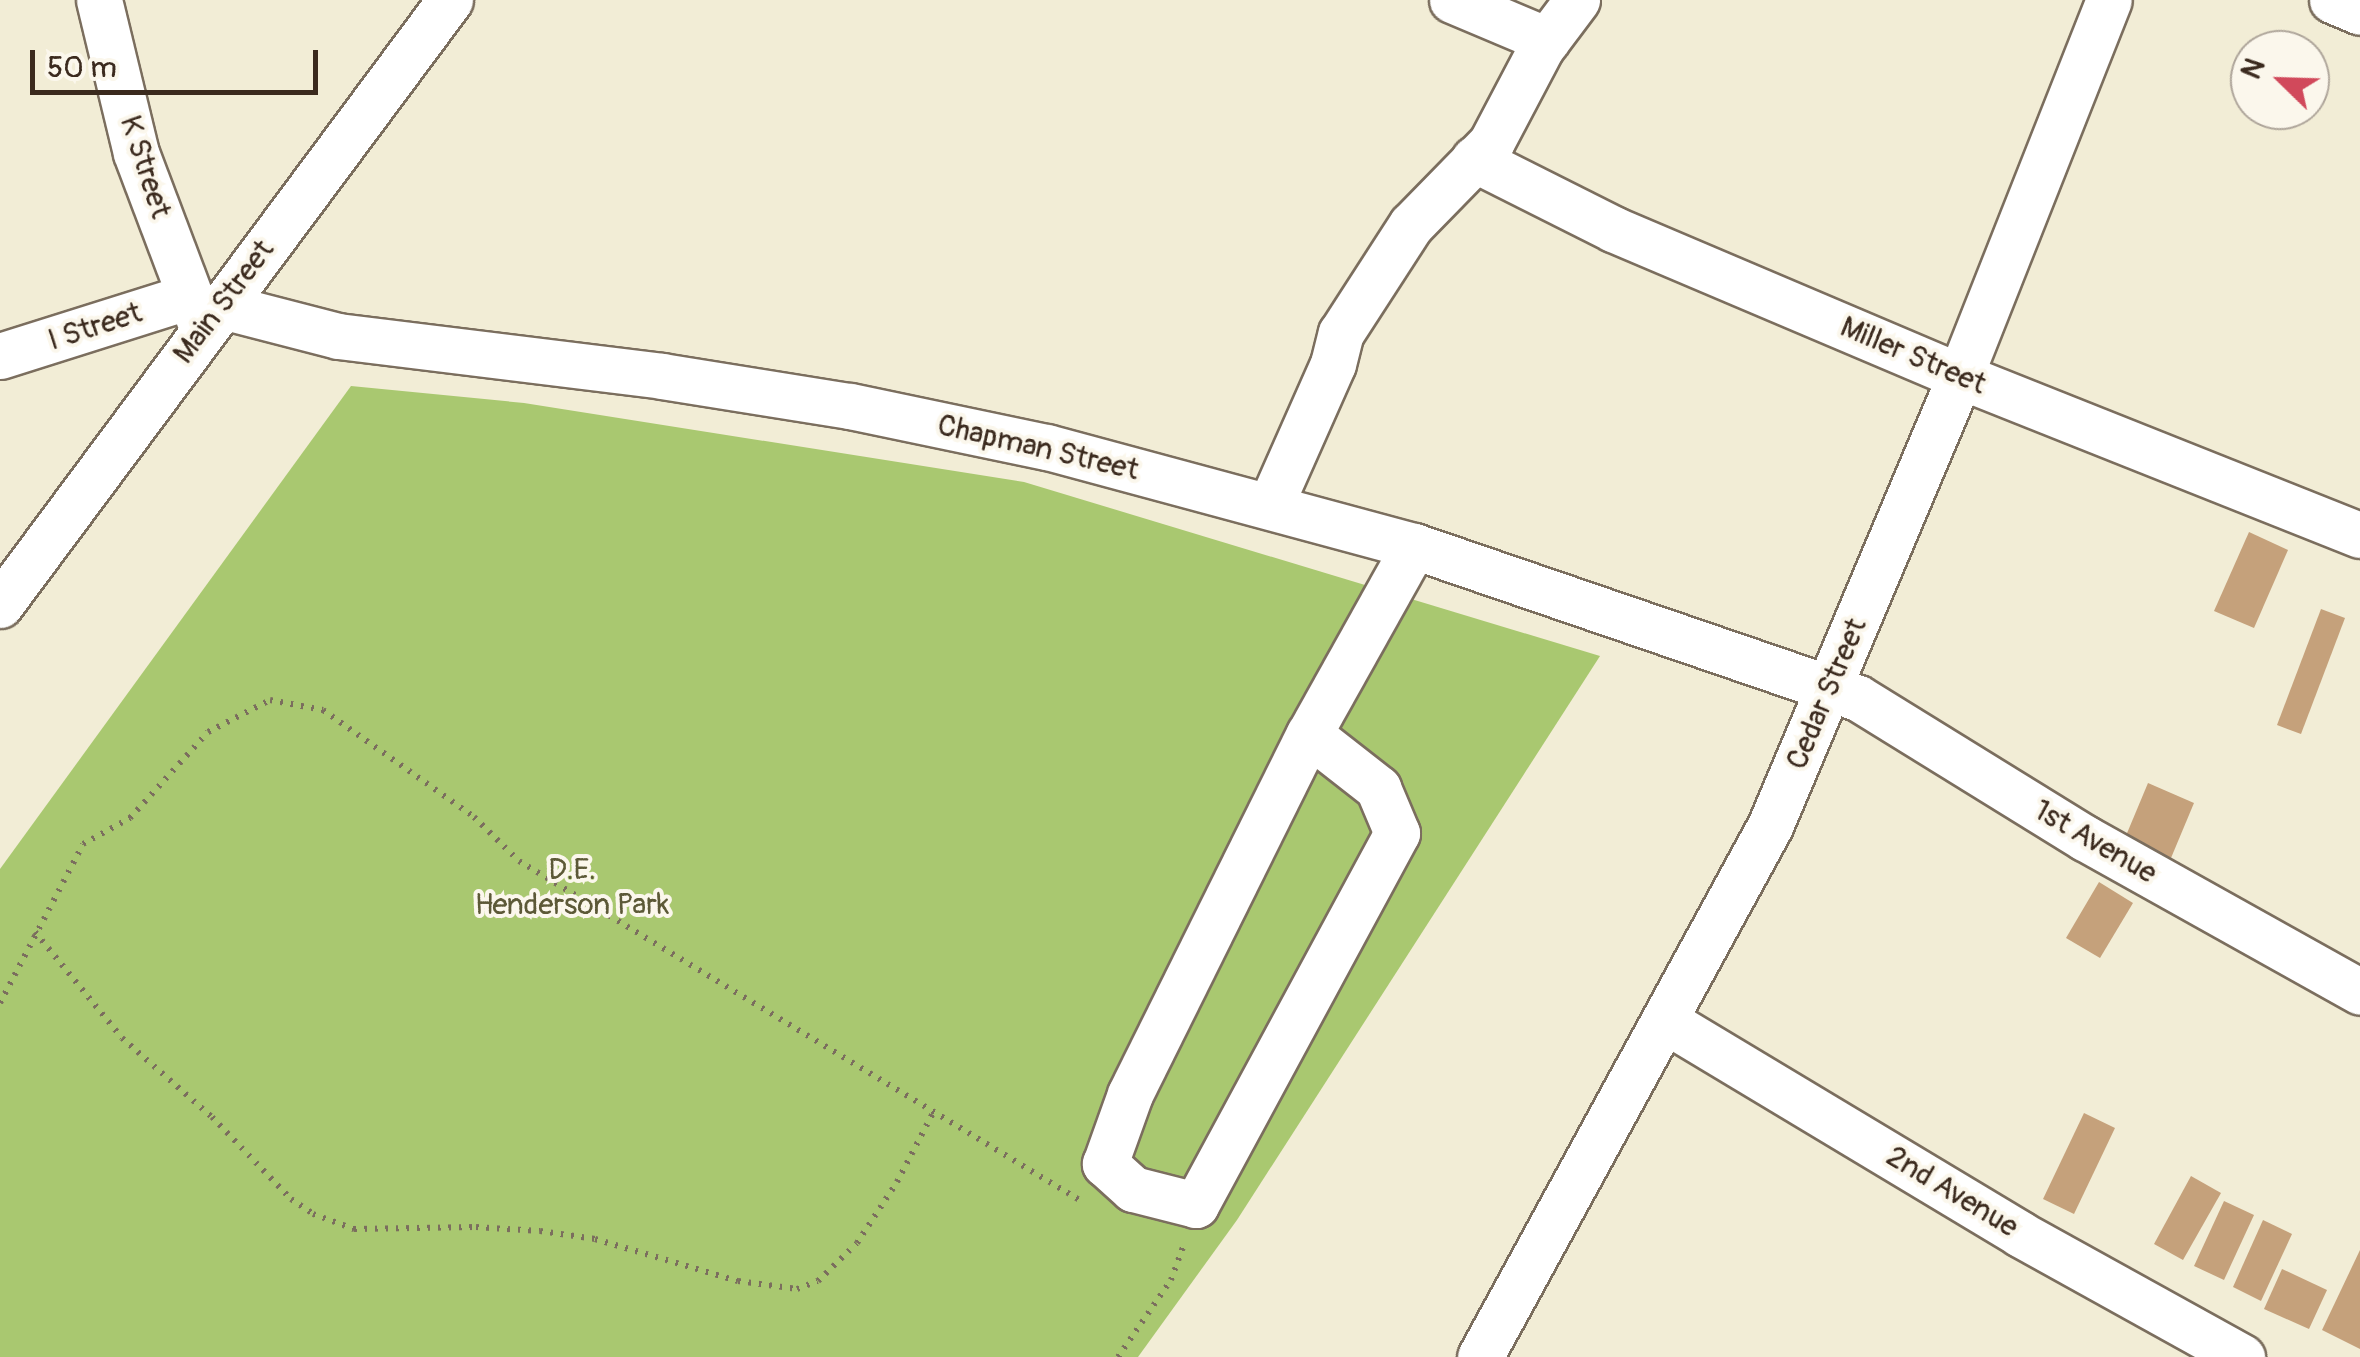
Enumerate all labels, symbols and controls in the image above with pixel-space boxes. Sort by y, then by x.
scale bar [35,30,322,92]
north arrow [2230,30,2330,130]
text: 50 m [47,49,117,86]
text: N [2234,53,2274,84]
street label: K Street [112,111,178,223]
street label: Main Street [166,233,282,371]
street label: I Street [44,295,146,359]
street label: Miller Street [1835,309,1991,403]
street label: Chapman Street [934,407,1142,489]
street label: Cedar Street [1779,613,1875,775]
street label: 1st Avenue [2027,792,2163,892]
park label: D.E. Henderson Park [475,852,669,922]
street label: 2nd Avenue [1880,1139,2024,1245]

